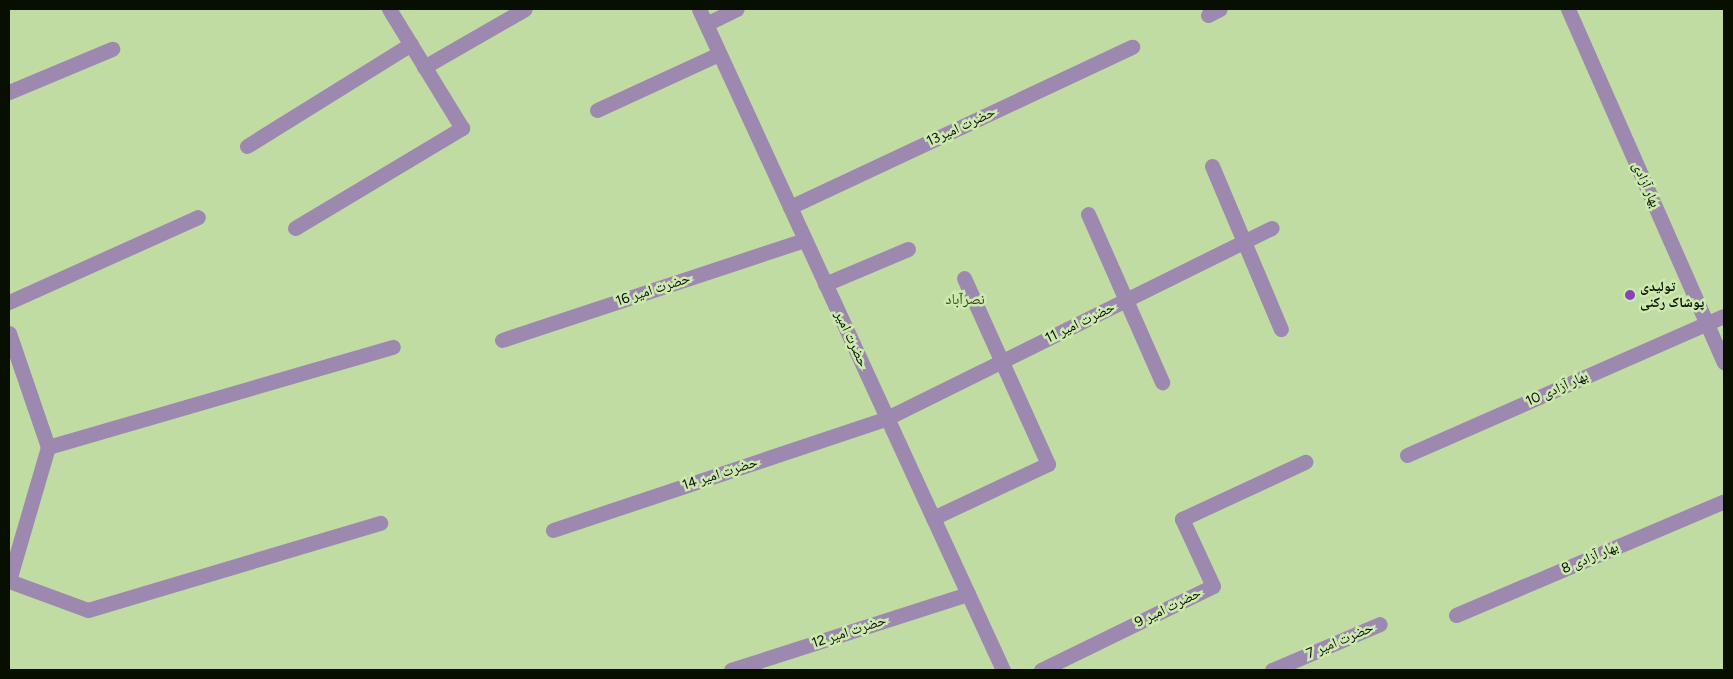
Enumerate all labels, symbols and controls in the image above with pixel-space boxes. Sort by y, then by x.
street label: حضرت امیر13 [924,104,998,150]
street label: بهار آزادی [1629,160,1663,210]
street label: حضرت امیر 16 [614,270,692,310]
place label: تولیدی پوشاک رکنی [1640,279,1704,312]
marker: تولیدی پوشاک رکنی [1624,289,1636,301]
district label: نصرآباد [945,291,985,309]
street label: حضرت امیر 11 [1043,299,1117,347]
street label: حضرت امیر [831,308,871,370]
street label: بهار آزادی 10 [1523,368,1591,410]
street label: حضرت امیر 14 [680,454,760,494]
street label: بهار آزادی 8 [1559,539,1621,577]
street label: حضرت امیر 9 [1132,585,1204,631]
street label: حضرت امیر 12 [810,612,888,652]
street label: حضرت امیر 7 [1304,619,1376,663]

